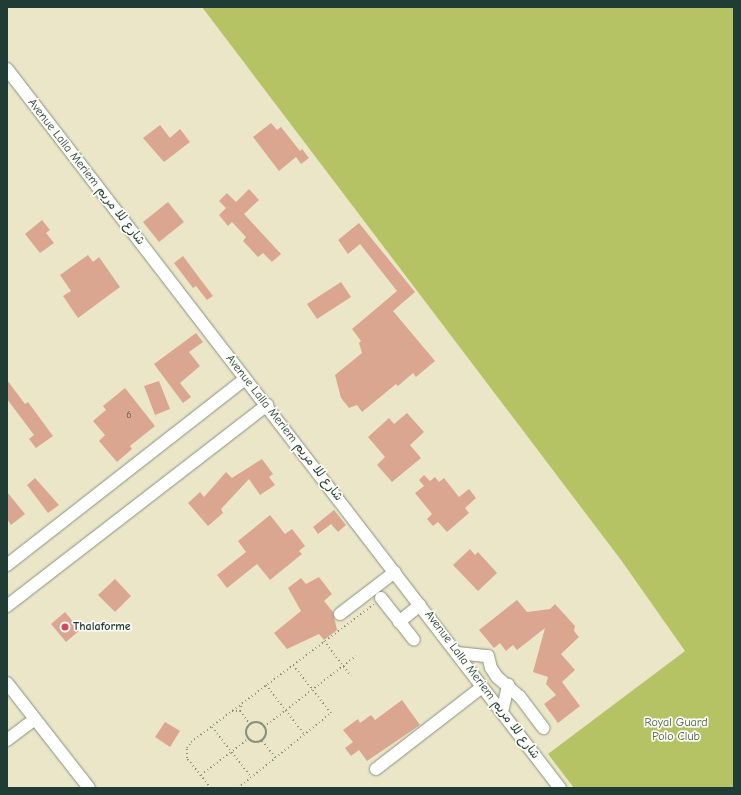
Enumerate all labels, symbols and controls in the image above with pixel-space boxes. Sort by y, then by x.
street label: Avenue Lalla Meriem شارع للا مريم [24,96,148,248]
street label: Avenue Lalla Meriem شارع للا مريم [222,352,346,504]
house number: 6 [126,410,132,422]
street label: Avenue Lalla Meriem شارع للا مريم [422,608,542,762]
place label: Thalaforme [73,620,131,634]
marker: Thalaforme [60,622,70,632]
park label: Royal Guard Polo Club [645,716,707,744]

